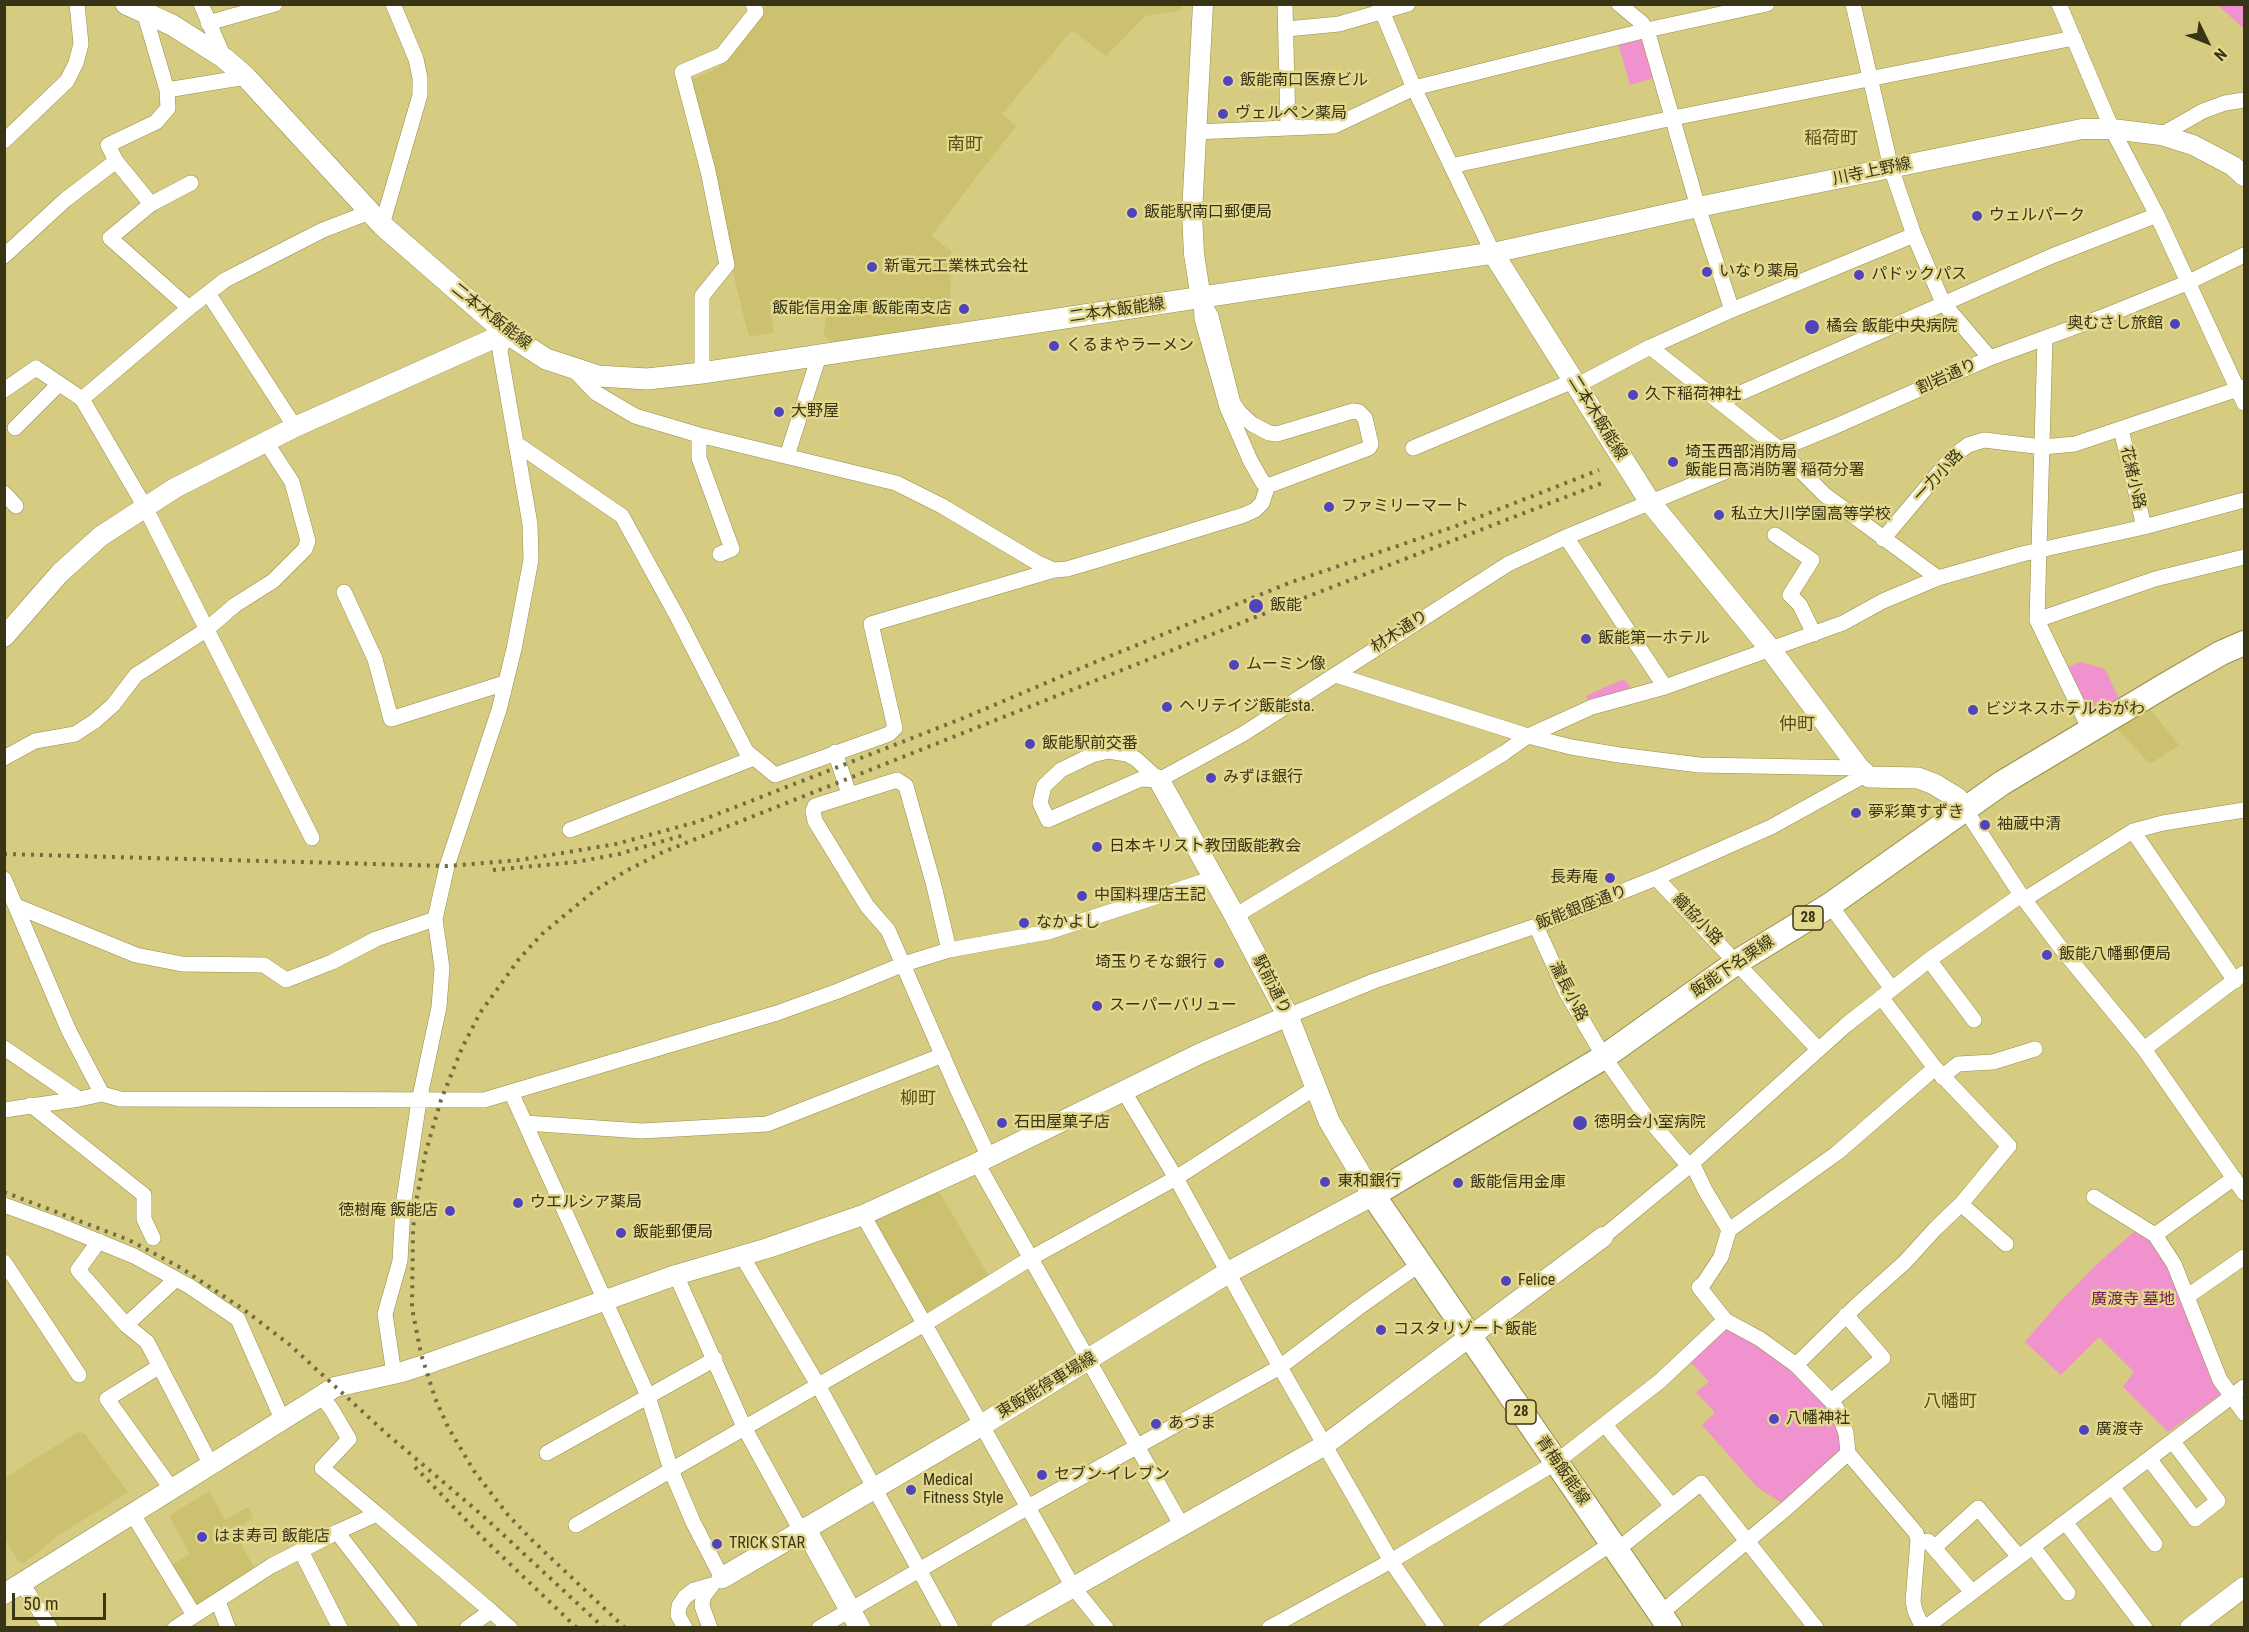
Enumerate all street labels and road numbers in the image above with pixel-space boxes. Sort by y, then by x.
street label: 川寺上野線 [1831,154,1913,190]
street label: 二本木飯能線 [447,280,535,354]
street label: 二本木飯能線 [1068,295,1166,327]
street label: 割岩通り [1914,355,1980,399]
street label: 二本木飯能線 [1563,372,1631,464]
street label: 花緒小路 [2115,445,2149,511]
street label: 一力小路 [1910,446,1968,506]
street label: 材木通り [1368,607,1432,657]
street label: 飯能銀座通り [1534,882,1630,934]
street label: 織協小路 [1668,890,1726,950]
road number: 28 [1793,906,1823,930]
street label: 飯能下名栗線 [1688,932,1778,1002]
street label: 駅前通り [1248,952,1294,1018]
street label: 瀧長小路 [1545,959,1591,1025]
street label: 東飯能停車場線 [994,1349,1100,1423]
road number: 28 [1506,1400,1536,1424]
street label: 青梅飯能線 [1531,1433,1593,1509]

